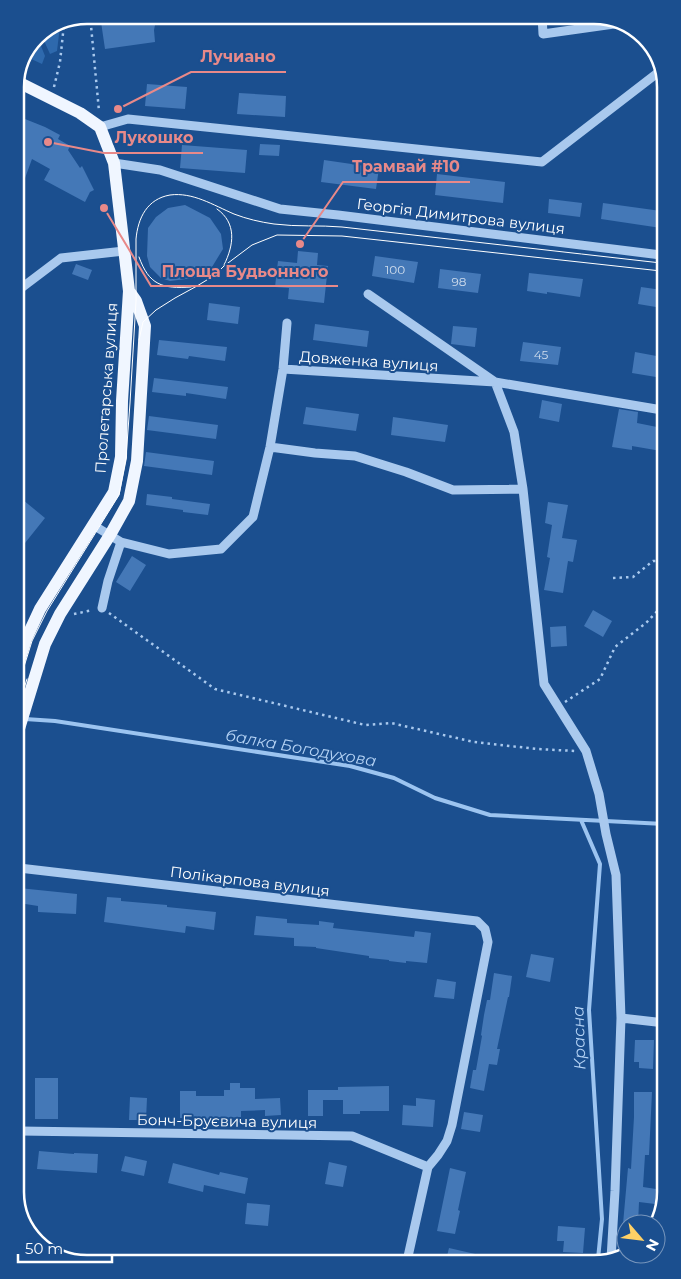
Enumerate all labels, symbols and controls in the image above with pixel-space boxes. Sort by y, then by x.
callout: Лучиано [191,41,286,72]
text: Лучиано [200,47,276,66]
callout: Лукошко [104,122,203,153]
text: Лукошко [114,128,194,147]
callout: Трамвай #10 [343,151,470,182]
text: Трамвай #10 [352,157,460,176]
street label: Георгія Димитрова вулиця [356,194,566,238]
callout: Площа Будьонного [151,255,338,286]
text: Площа Будьонного [161,262,329,281]
house number: 100 [385,262,405,277]
house number: 98 [452,274,467,289]
street label: Пролетарська вулиця [91,302,121,474]
street label: Довженка вулиця [299,347,439,375]
house number: 45 [534,347,549,362]
water label: балка Богодухова [224,725,378,771]
street label: Полікарпова вулиця [169,862,331,900]
water label: Красна [568,1006,590,1070]
street label: Бонч-Бруєвича вулиця [137,1110,317,1132]
north arrow [616,1214,666,1264]
scale bar [18,1232,111,1264]
text: N [642,1236,663,1254]
text: 50 m [25,1239,63,1258]

